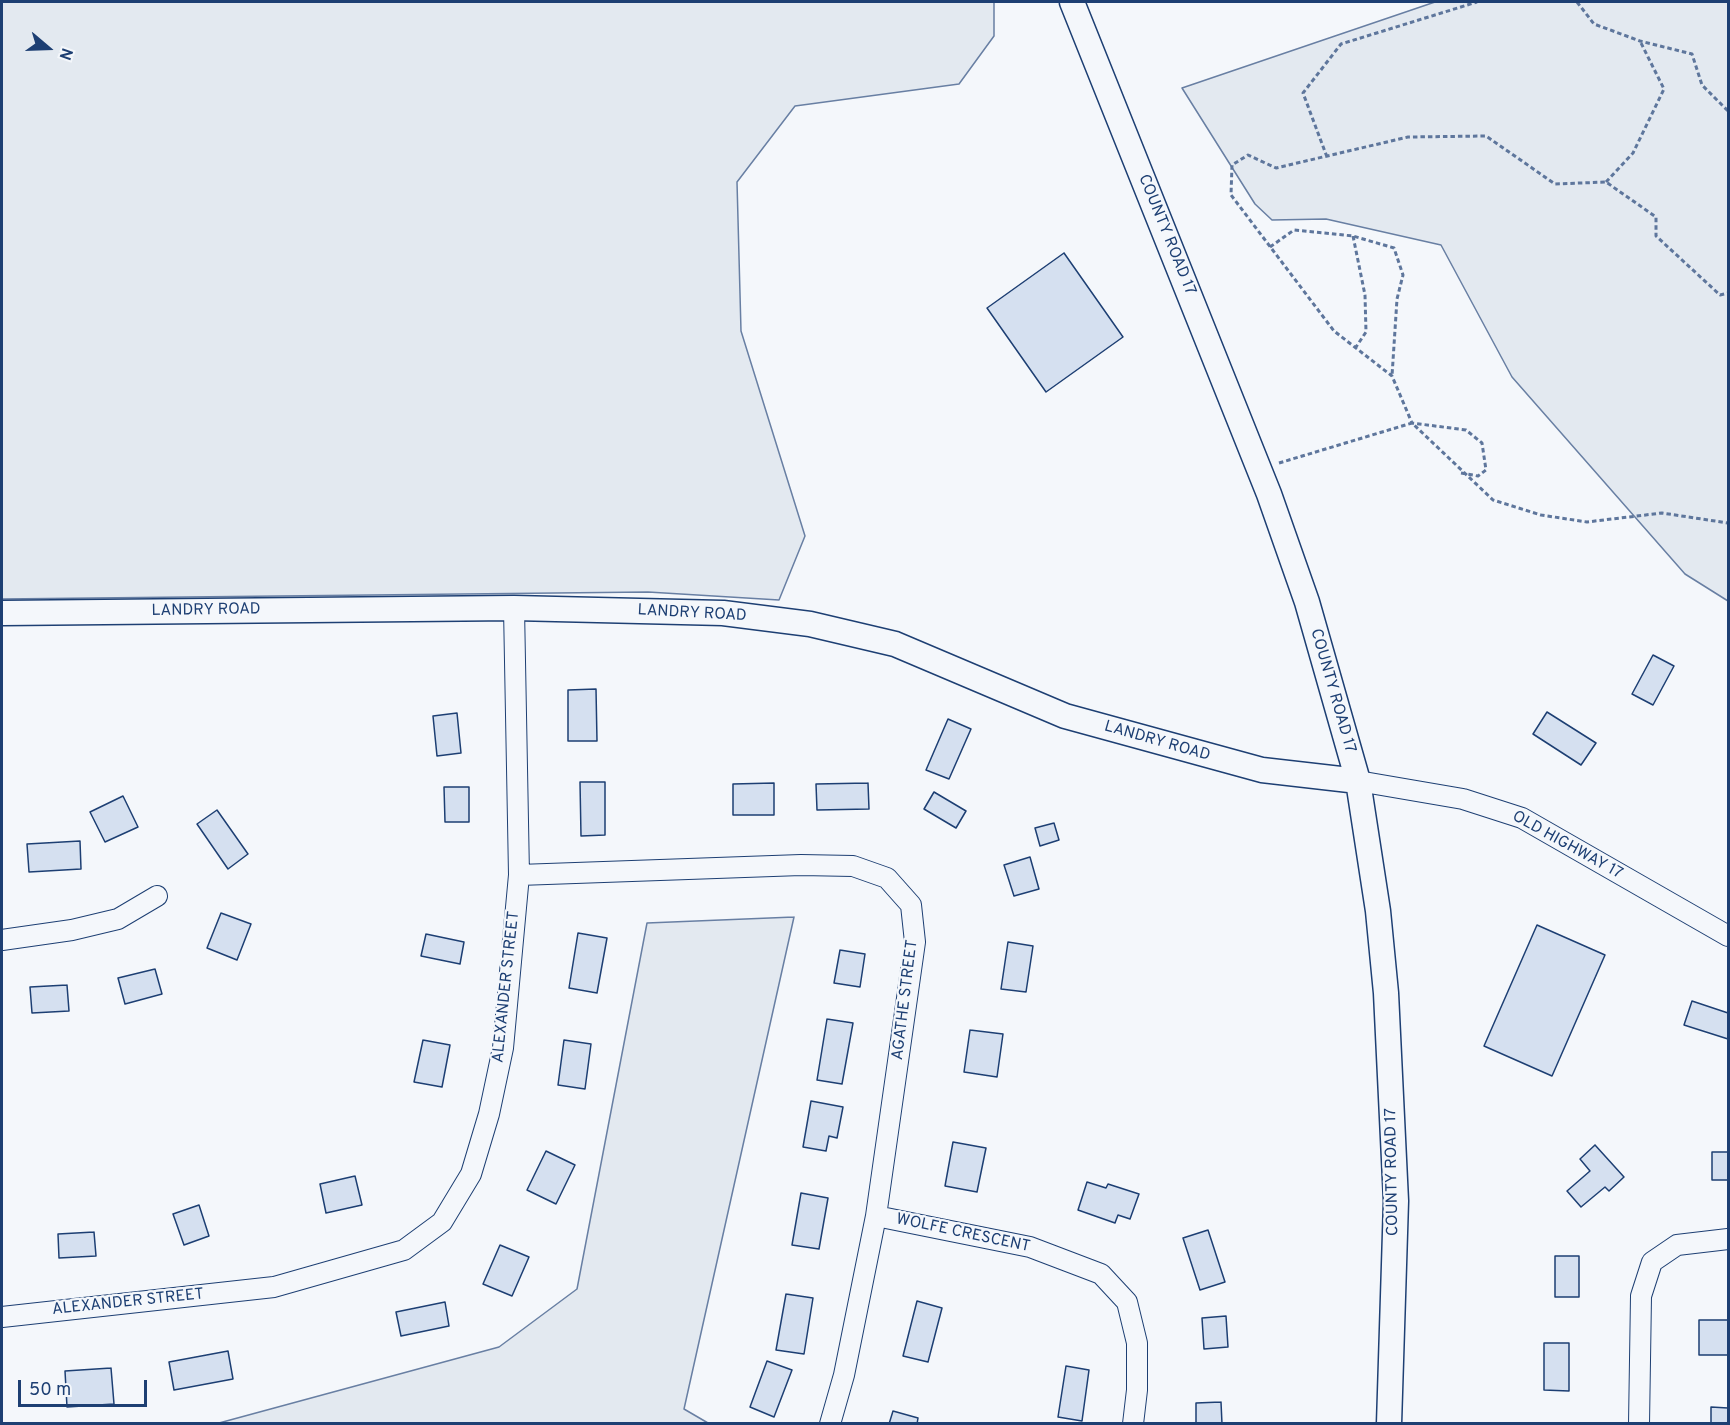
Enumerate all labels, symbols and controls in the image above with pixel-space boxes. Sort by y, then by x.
north arrow [18,18,78,78]
text: N [54,45,76,63]
street label: COUNTY ROAD 17 [1133,172,1199,298]
street label: LANDRY ROAD [151,600,261,622]
street label: LANDRY ROAD [637,602,747,626]
street label: COUNTY ROAD 17 [1305,627,1359,755]
street label: LANDRY ROAD [1102,718,1212,766]
street label: OLD HIGHWAY 17 [1508,808,1626,884]
street label: ALEXANDER STREET [489,910,525,1064]
street label: AGATHE STREET [889,939,923,1061]
street label: COUNTY ROAD 17 [1382,1108,1404,1236]
street label: WOLFE CRESCENT [894,1210,1032,1258]
street label: ALEXANDER STREET [51,1285,205,1321]
scale bar [21,1368,150,1406]
text: 50 m [29,1379,71,1402]

